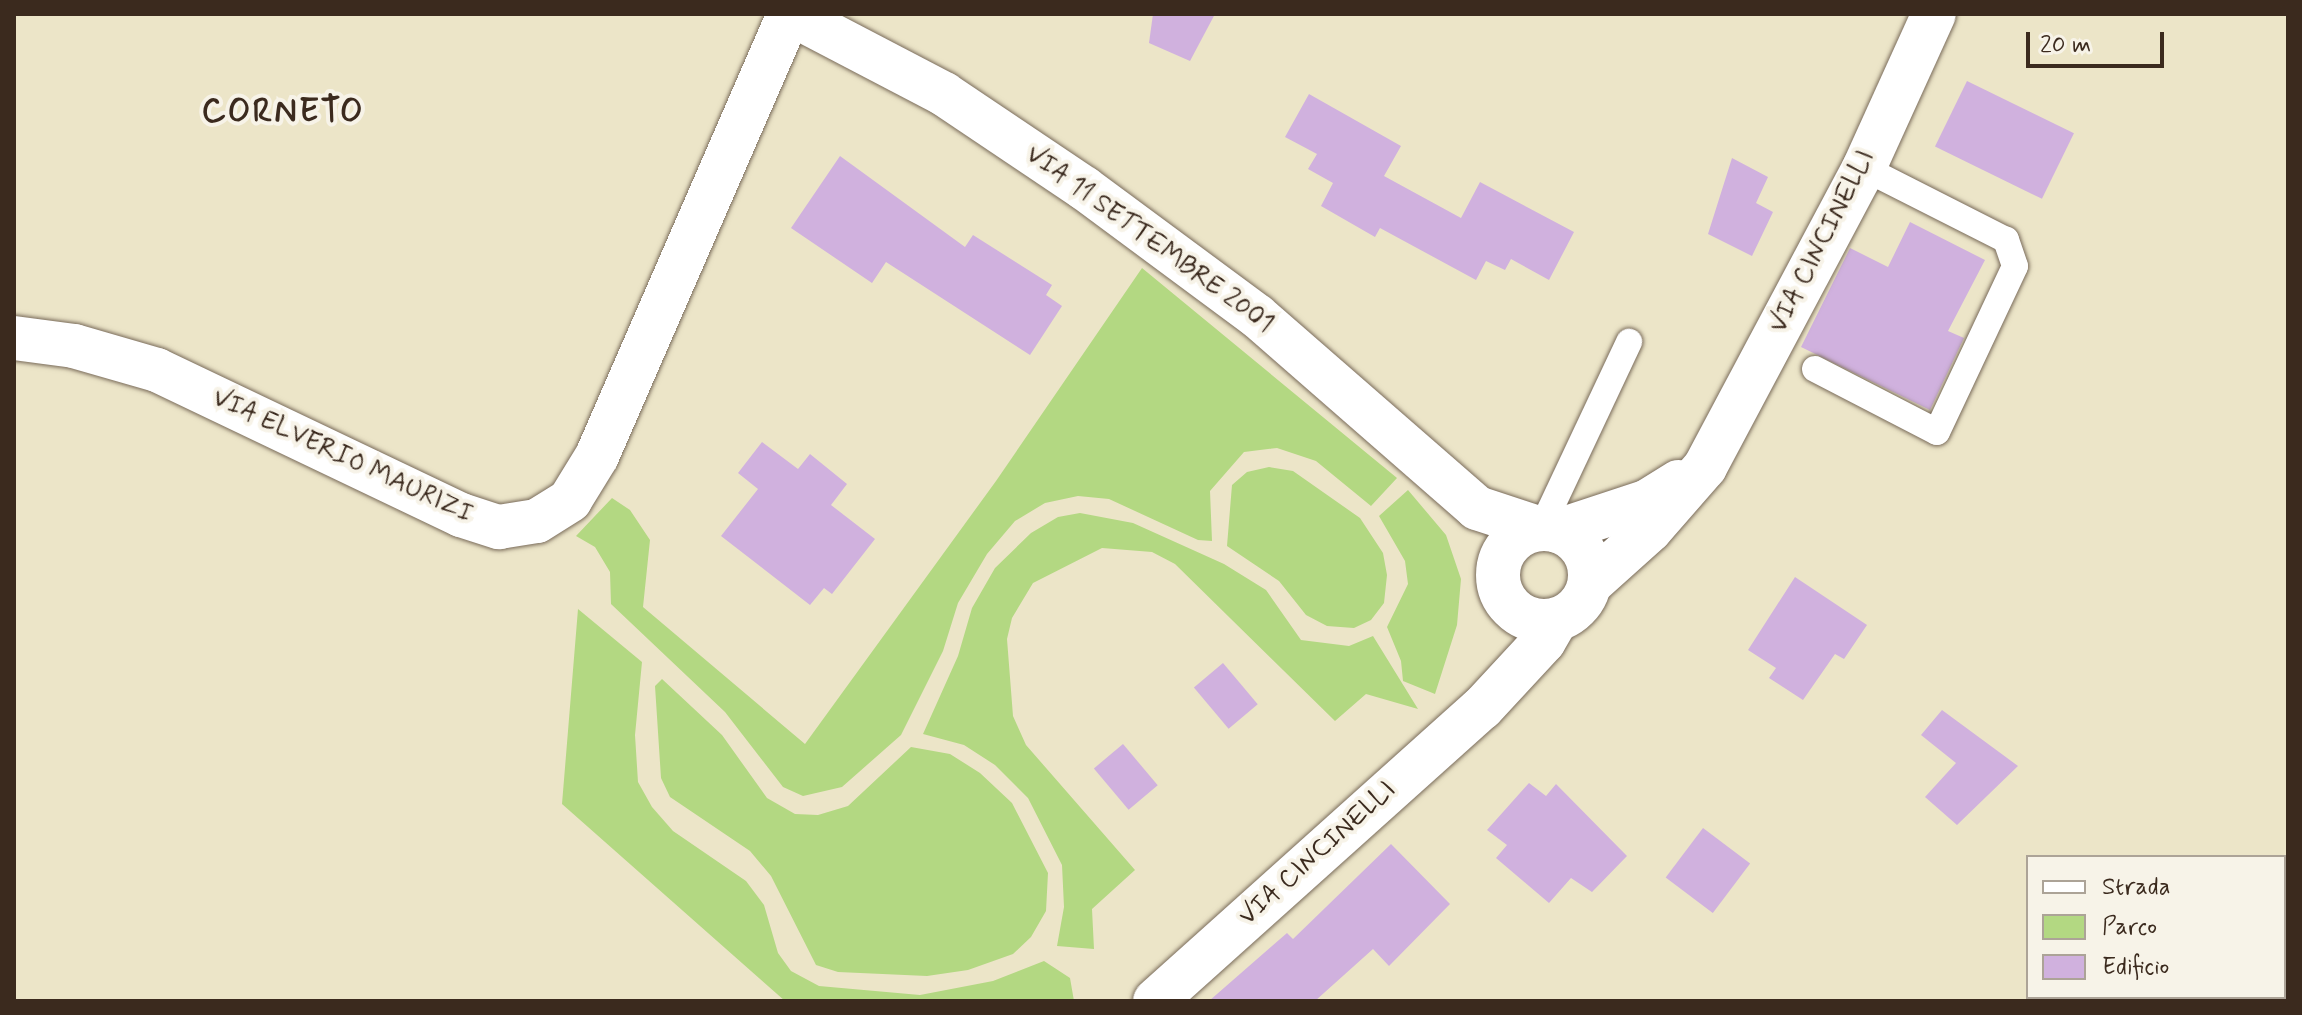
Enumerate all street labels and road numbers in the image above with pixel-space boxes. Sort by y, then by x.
street label: VIA 11 SETTEMBRE 2001 [1019,140,1279,340]
street label: VIA CINCINELLI [1761,141,1885,343]
street label: VIA ELVERIO MAURIZI [208,383,476,531]
street label: VIA CINCINELLI [1229,772,1407,936]

